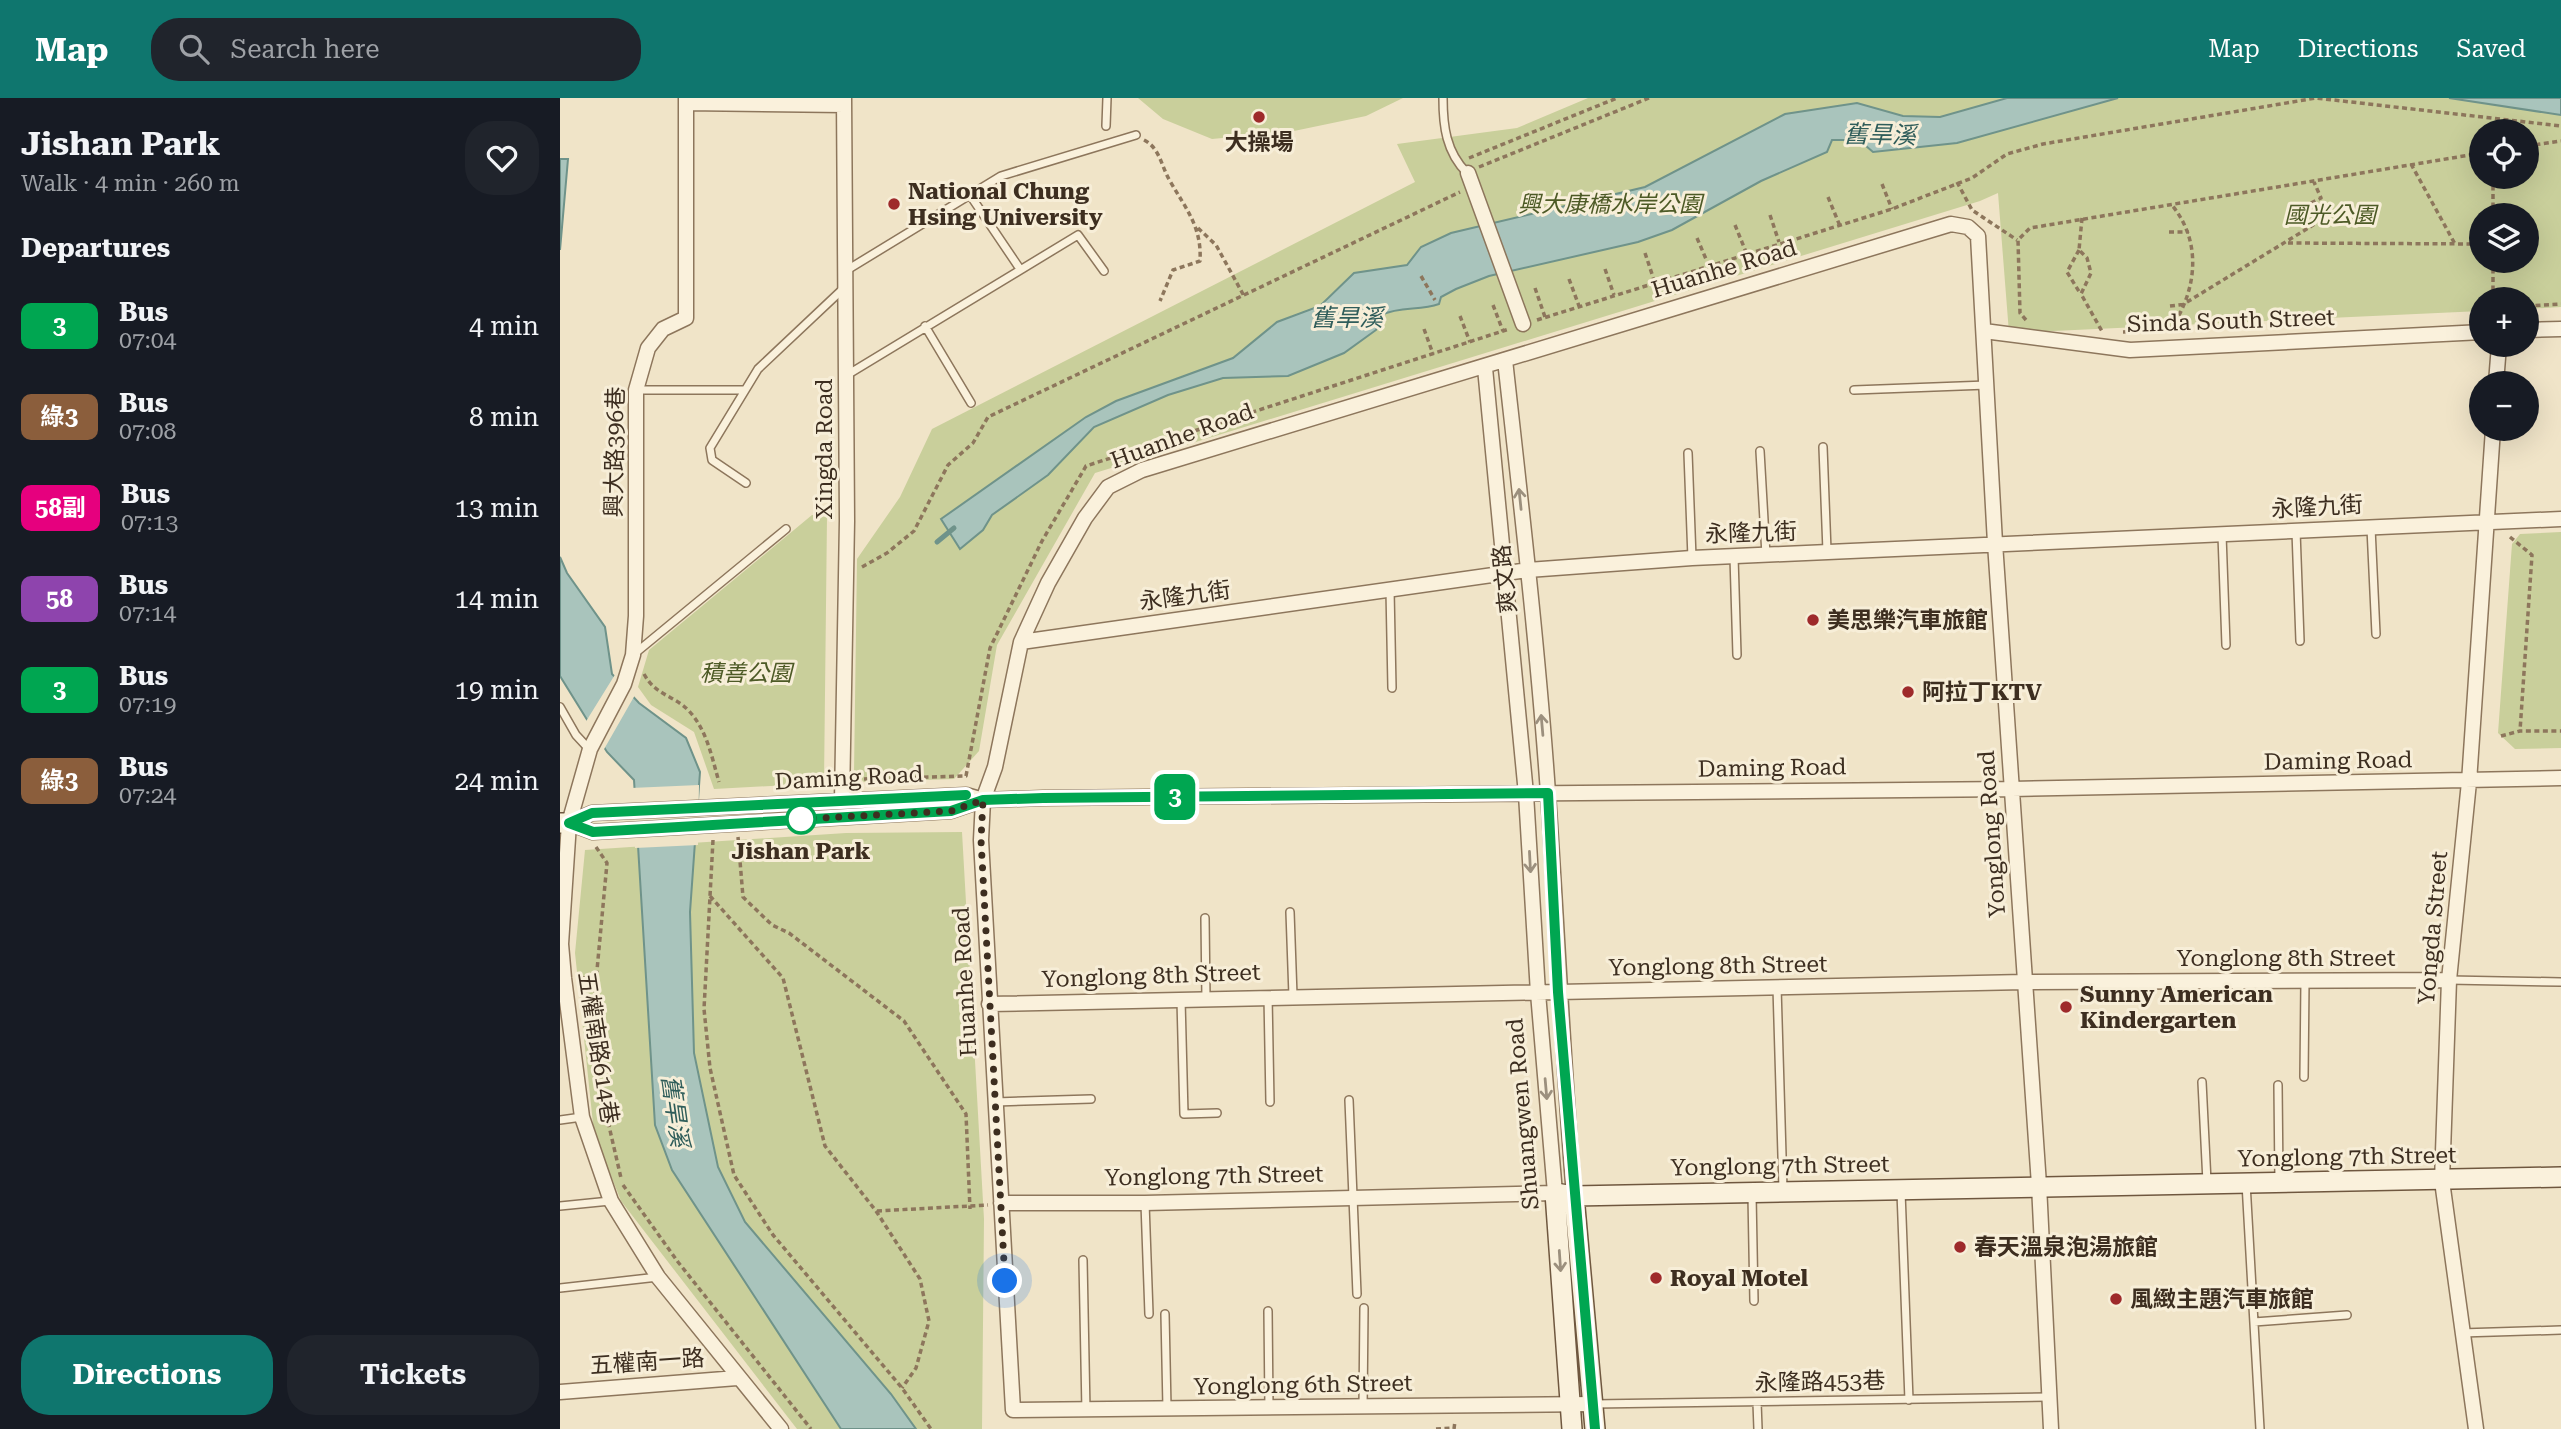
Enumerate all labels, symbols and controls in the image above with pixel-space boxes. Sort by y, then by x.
search box [151,18,641,81]
text: Map [35,30,109,69]
icon: search [175,30,213,68]
text: Search here [231,34,380,64]
text: Map [2208,35,2260,63]
text: Directions [2298,35,2418,63]
text: Saved [2456,35,2526,63]
marker: 大操場 [1251,109,1267,125]
map controls [2469,119,2539,441]
button: locate [2469,119,2539,189]
water label: 舊旱溪 [1844,120,1919,150]
button: heart [465,121,539,195]
text: Jishan Park [21,124,220,163]
place label: 大操場 [1225,129,1294,156]
text: Walk · 4 min · 260 m [21,170,240,197]
place label: National Chung Hsing University [908,178,1103,231]
park label: 興大康橋水岸公園 [1518,191,1705,218]
marker: National Chung Hsing University [886,196,902,212]
park label: 國光公園 [2284,202,2379,229]
button: layers [2469,203,2539,273]
text: Departures [21,233,170,263]
street label: Huanhe Road [1648,234,1800,304]
button: + [2469,287,2539,357]
text: Bus [119,297,168,327]
water label: 舊旱溪 [1311,304,1386,332]
street label: Sinda South Street [2127,304,2336,338]
text: 4 min [469,311,539,341]
text: 3 [53,312,66,340]
text: 07:04 [119,327,176,354]
button: − [2469,371,2539,441]
street label: Xingda Road [811,378,838,520]
street label: 興大路396巷 [600,386,630,518]
text: Bus [119,388,168,418]
street label: Huanhe Road [1107,398,1257,474]
text: 8 min [469,402,539,432]
text: 綠3 [41,403,78,431]
text: 07:08 [119,418,176,445]
text: Bus [121,479,170,509]
one-way arrow [1513,488,1526,511]
street label: 永隆九街 [2270,491,2364,523]
text: 13 min [455,493,539,523]
text: 58副 [35,494,86,522]
text: 07:13 [121,509,178,536]
street label: 永隆九街 [1705,518,1797,548]
street label: 爽文路 [1488,543,1522,615]
text: Bus [119,570,168,600]
street label: 永隆九街 [1138,576,1232,616]
text: 14 min [455,584,539,614]
text: 58 [46,585,73,613]
text: 07:14 [119,600,176,627]
place label: 美思樂汽車旅館 [1827,607,1988,634]
marker: 美思樂汽車旅館 [1805,612,1821,628]
park label: 積善公園 [700,660,795,687]
text: Bus [119,661,168,691]
text: 19 min [455,675,539,705]
text: 3 [53,676,66,704]
place label: 阿拉丁KTV [1922,679,2042,706]
marker: 阿拉丁KTV [1900,684,1916,700]
text: 07:19 [119,691,176,718]
one-way arrow [1535,714,1548,737]
street label: Daming Road [2263,746,2413,776]
street label: Yonglong Road [1973,749,2011,918]
text: Bus [119,752,168,782]
street label: Daming Road [1697,753,1847,783]
street label: Daming Road [774,761,924,795]
text: 24 min [455,766,539,796]
text: 綠3 [41,767,78,795]
line badge: 3 [1152,774,1198,820]
text: 07:24 [119,782,176,809]
text: 3 [1168,783,1182,811]
marker: Jishan Park [786,804,816,834]
place label: Jishan Park [732,838,871,865]
street label: Yongda Street [2413,849,2453,1006]
one-way arrow [1523,850,1536,873]
street label: Huanhe Road [948,906,982,1058]
street label: Yonglong 8th Street [2176,945,2396,972]
street label: Yonglong 8th Street [1608,951,1828,981]
street label: Yonglong 8th Street [1041,959,1261,993]
street label: 五權南路614巷 [573,970,623,1126]
place label: Sunny American Kindergarten [2080,981,2273,1034]
marker: Sunny American Kindergarten [2058,999,2074,1015]
street label: Shuangwen Road [1501,1017,1545,1211]
water label: 舊旱溪 [656,1073,694,1152]
one-way arrow [1540,1077,1553,1100]
street label: Yonglong 7th Street [2237,1142,2457,1172]
street label: Yonglong 7th Street [1670,1151,1890,1181]
street label: Yonglong 7th Street [1104,1161,1324,1191]
place label: 春天溫泉泡湯旅館 [1974,1234,2158,1261]
marker: 春天溫泉泡湯旅館 [1952,1239,1968,1255]
one-way arrow [1554,1249,1567,1272]
your location [987,1263,1022,1298]
place label: Royal Motel [1670,1265,1809,1292]
marker: Royal Motel [1648,1270,1664,1286]
place label: 風緻主題汽車旅館 [2130,1286,2314,1313]
marker: 風緻主題汽車旅館 [2108,1291,2124,1307]
button: Directions [21,1335,273,1415]
button: Tickets [287,1335,539,1415]
street label: 五權南一路 [589,1345,705,1379]
street label: 永隆路453巷 [1754,1367,1886,1397]
street label: Yonglong 6th Street [1193,1370,1413,1400]

